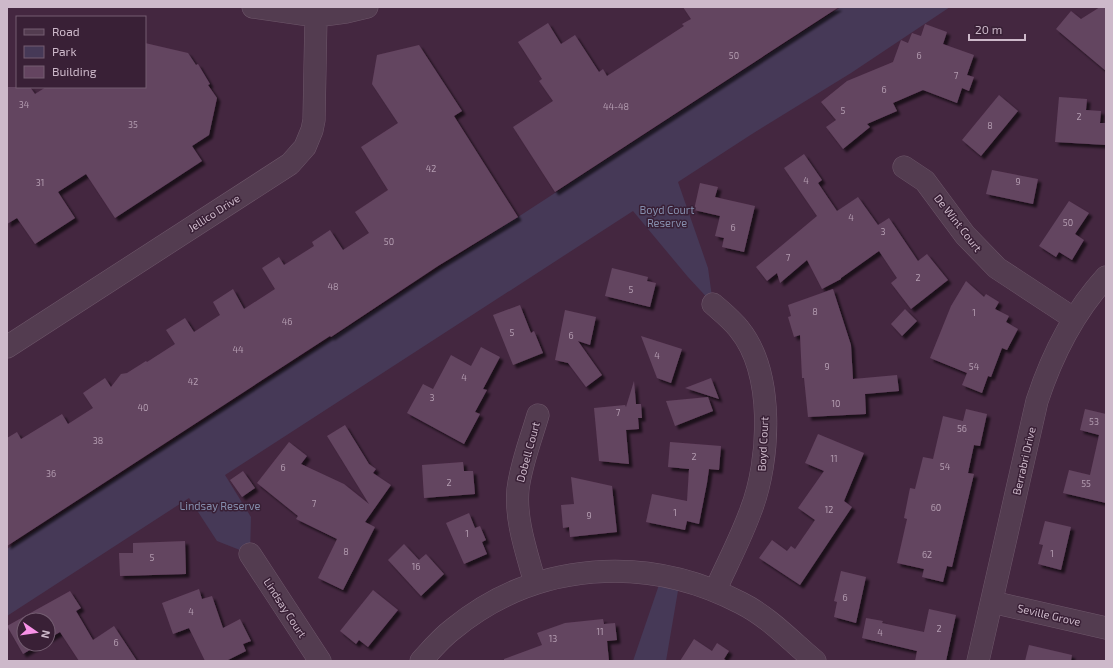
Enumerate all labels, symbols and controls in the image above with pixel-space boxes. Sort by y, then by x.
legend [16,16,146,88]
scale bar [969,16,1025,42]
text: 20 m [975,22,1002,36]
text: Road [52,24,80,38]
text: Park [52,44,77,58]
house number: 50 [729,50,739,61]
house number: 6 [916,50,922,61]
text: Building [52,64,97,78]
house number: 7 [954,70,959,81]
house number: 6 [881,84,887,95]
house number: 34 [19,99,30,110]
house number: 44-48 [603,101,629,112]
house number: 5 [841,105,846,116]
house number: 2 [1076,111,1082,122]
house number: 35 [128,119,138,130]
house number: 8 [987,120,993,131]
house number: 42 [426,163,436,174]
house number: 4 [803,175,809,186]
house number: 9 [1015,176,1021,187]
house number: 31 [36,177,44,188]
street label: Jellico Drive [185,191,242,234]
street label: De Wint Court [932,191,985,254]
park label: Boyd Court Reserve [640,203,694,229]
house number: 4 [848,212,854,223]
house number: 50 [1063,217,1073,228]
house number: 6 [730,222,736,233]
house number: 3 [880,226,886,237]
house number: 50 [384,236,394,247]
house number: 7 [786,252,791,263]
house number: 2 [915,272,921,283]
house number: 48 [328,281,339,292]
house number: 5 [629,284,634,295]
house number: 8 [812,306,818,317]
house number: 1 [972,307,976,318]
house number: 46 [282,316,292,327]
house number: 5 [510,327,515,338]
house number: 6 [568,330,574,341]
house number: 44 [232,344,244,355]
house number: 4 [654,350,660,361]
house number: 9 [824,361,830,372]
house number: 54 [969,361,980,372]
house number: 4 [461,372,467,383]
house number: 42 [188,376,198,387]
house number: 3 [429,392,435,403]
house number: 10 [831,398,841,409]
house number: 40 [138,402,148,413]
house number: 7 [616,407,621,418]
street label: Boyd Court [755,416,770,472]
house number: 53 [1089,416,1099,427]
street label: Dobell Court [513,420,542,483]
house number: 56 [957,423,967,434]
street label: Berrabri Drive [1009,425,1038,496]
house number: 38 [93,435,103,446]
house number: 2 [691,451,697,462]
house number: 11 [830,453,838,464]
house number: 54 [940,461,951,472]
house number: 6 [280,462,286,473]
house number: 36 [46,468,56,479]
house number: 2 [446,477,452,488]
house number: 55 [1081,478,1091,489]
house number: 7 [312,498,317,509]
park label: Lindsay Reserve [180,499,261,512]
house number: 60 [931,502,941,513]
house number: 12 [825,504,833,515]
house number: 1 [673,507,677,518]
house number: 9 [586,510,592,521]
house number: 1 [465,528,469,539]
house number: 8 [343,546,349,557]
house number: 1 [1050,548,1054,559]
house number: 62 [922,549,932,560]
house number: 5 [150,552,155,563]
house number: 16 [412,561,420,572]
street label: Lindsay Court [261,576,309,640]
house number: 6 [842,592,848,603]
street label: Seville Grove [1016,601,1082,628]
house number: 4 [188,606,194,617]
north arrow [16,612,56,652]
house number: 2 [936,623,942,634]
house number: 11 [596,626,604,637]
house number: 4 [877,627,883,638]
text: N [39,629,53,640]
house number: 13 [549,633,557,644]
house number: 6 [113,637,119,648]

